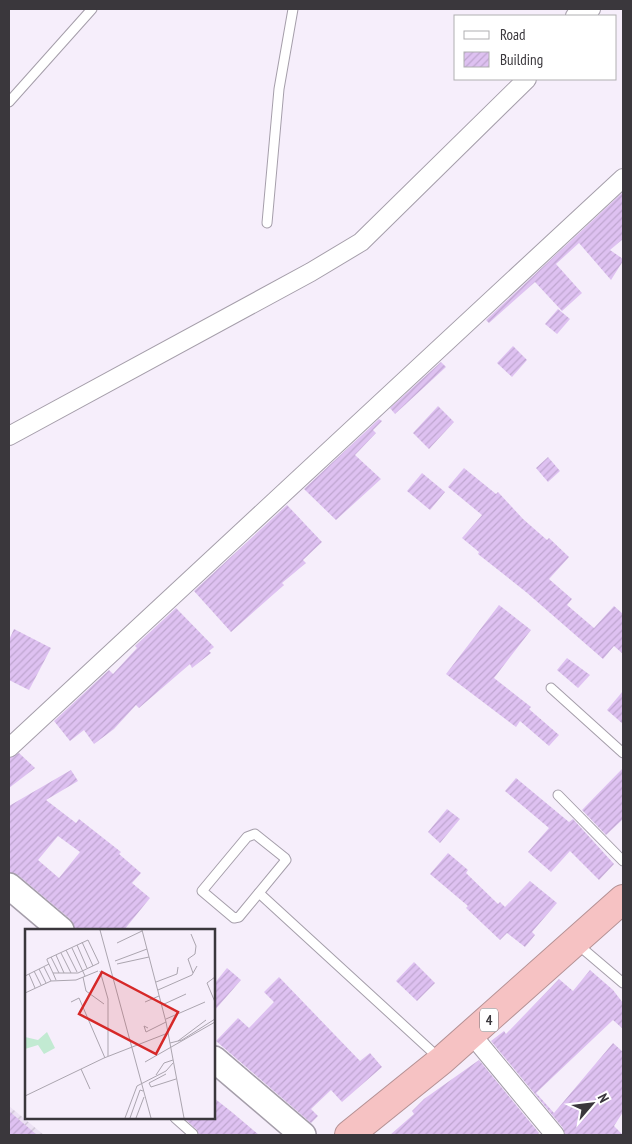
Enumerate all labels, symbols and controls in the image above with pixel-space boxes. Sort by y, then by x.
legend [454,15,617,80]
text: Road [500,25,526,44]
text: Building [500,50,543,69]
inset map [25,929,215,1119]
road number: 4 [480,1008,498,1032]
north arrow [567,1079,617,1129]
text: N [594,1090,613,1105]

